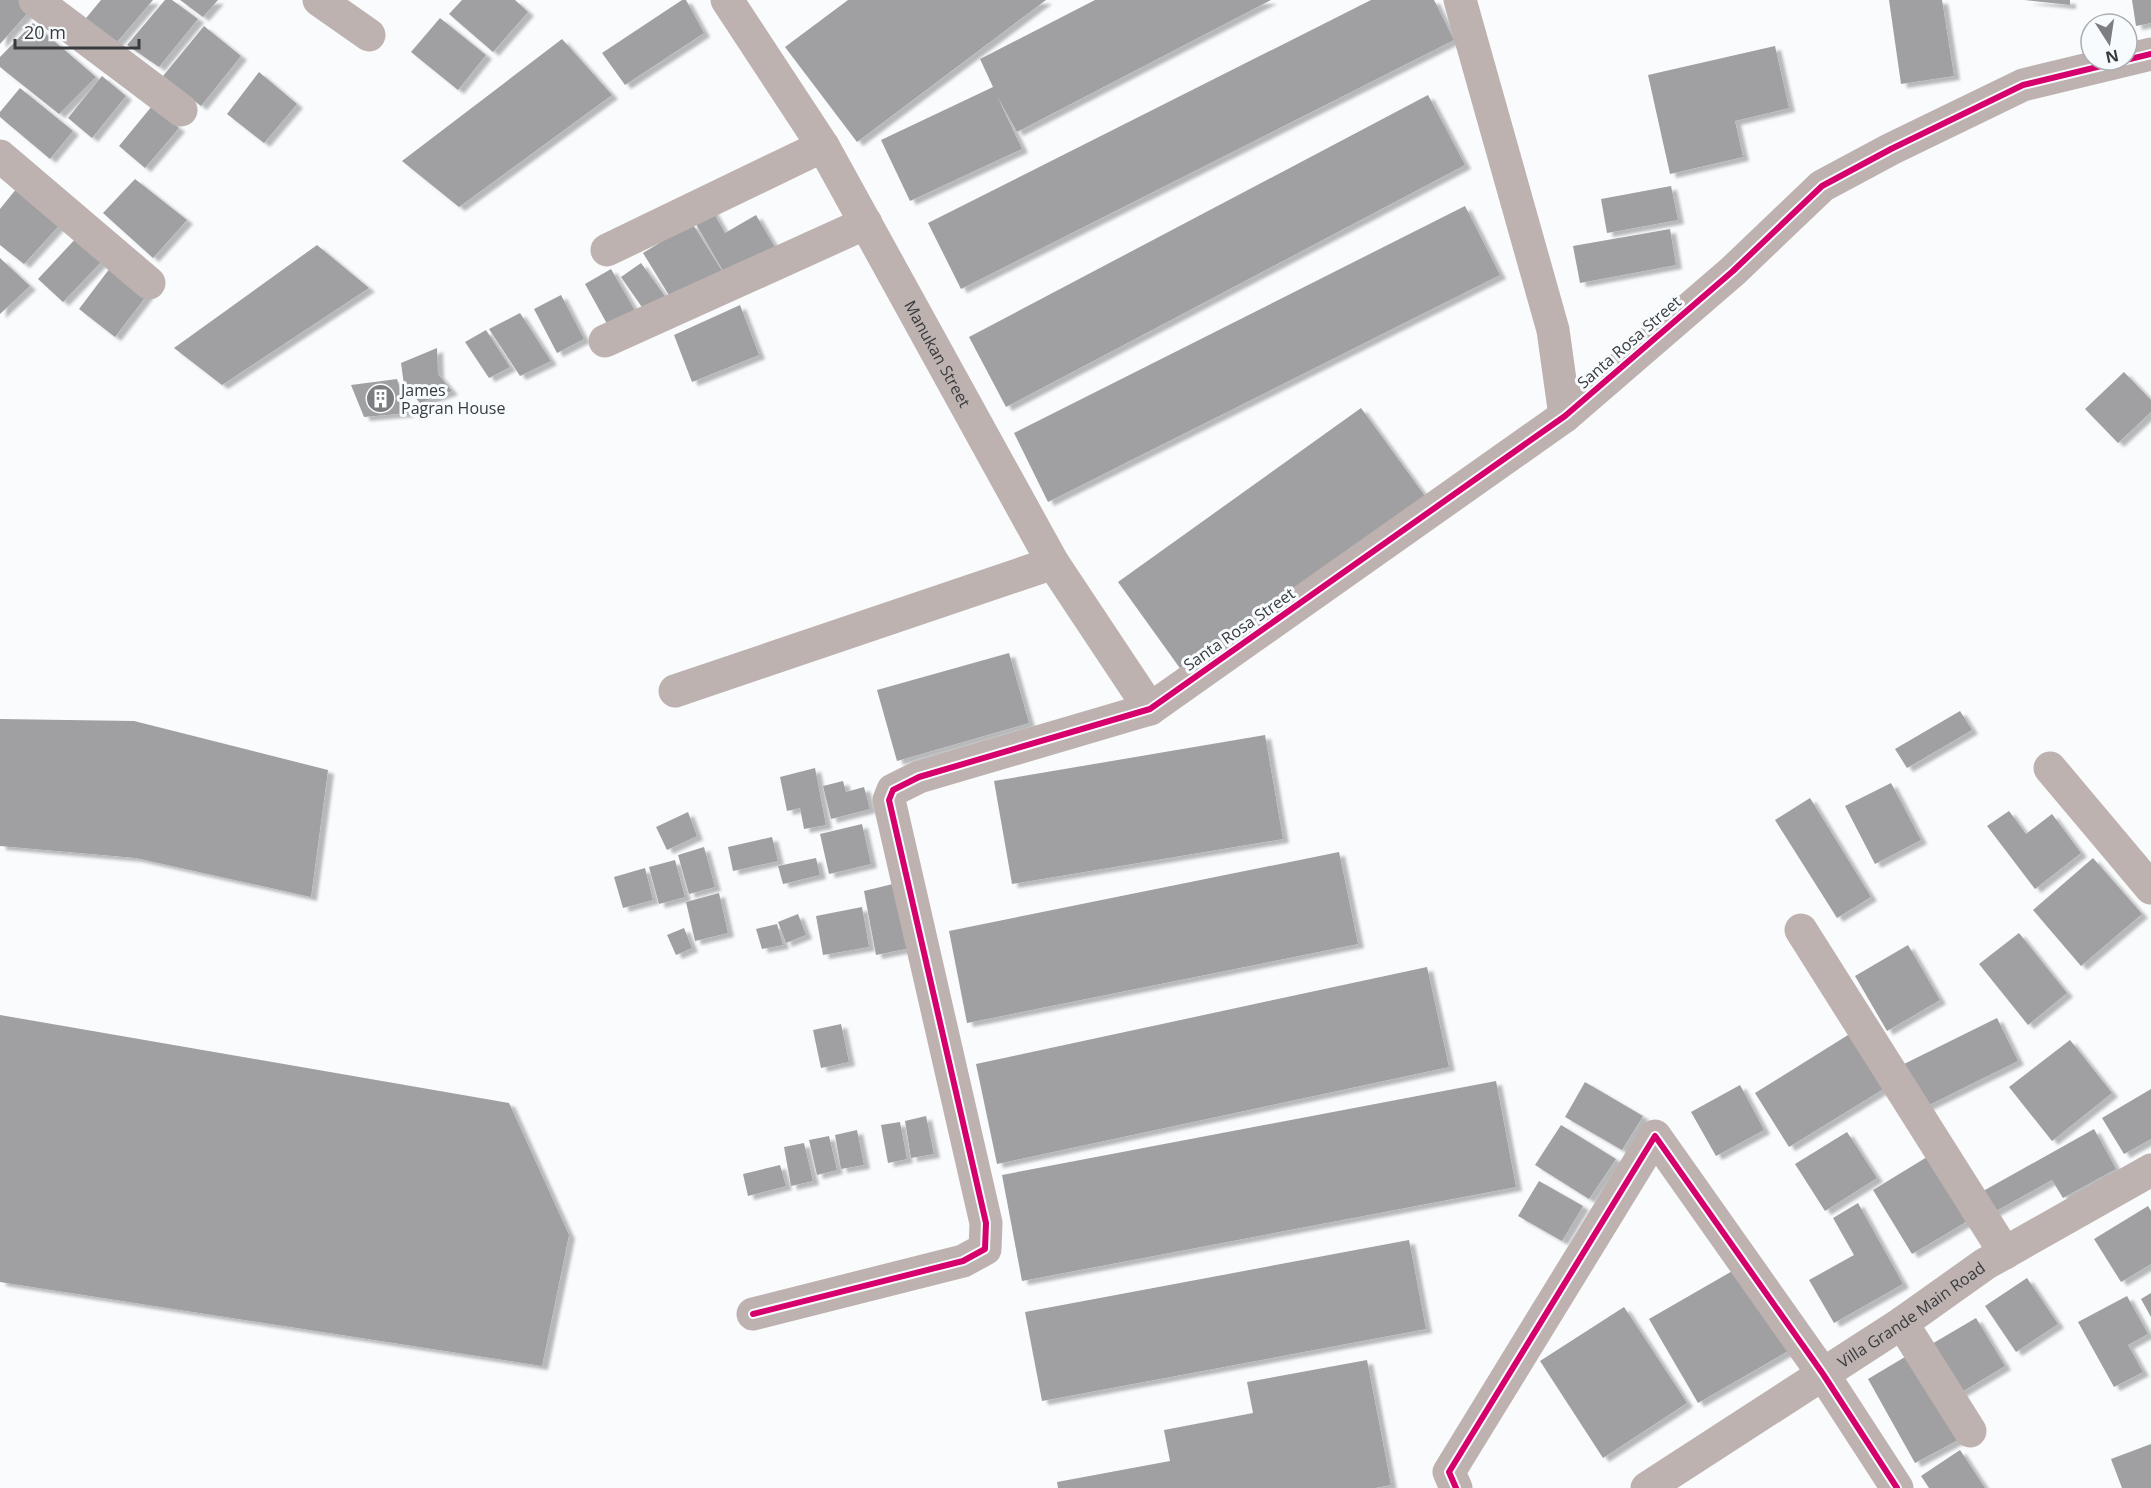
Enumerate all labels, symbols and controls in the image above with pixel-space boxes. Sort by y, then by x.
scale bar [15,12,140,50]
north arrow [2079,12,2139,72]
text: 20 m [24,20,66,44]
text: N [2103,45,2121,69]
street label: Santa Rosa Street [1572,291,1686,393]
street label: Manukan Street [899,296,976,411]
place label: James Pagran House [399,379,505,419]
building icon: James Pagran House [364,383,396,415]
street label: Santa Rosa Street [1179,582,1299,676]
street label: Villa Grande Main Road [1833,1257,1989,1373]

